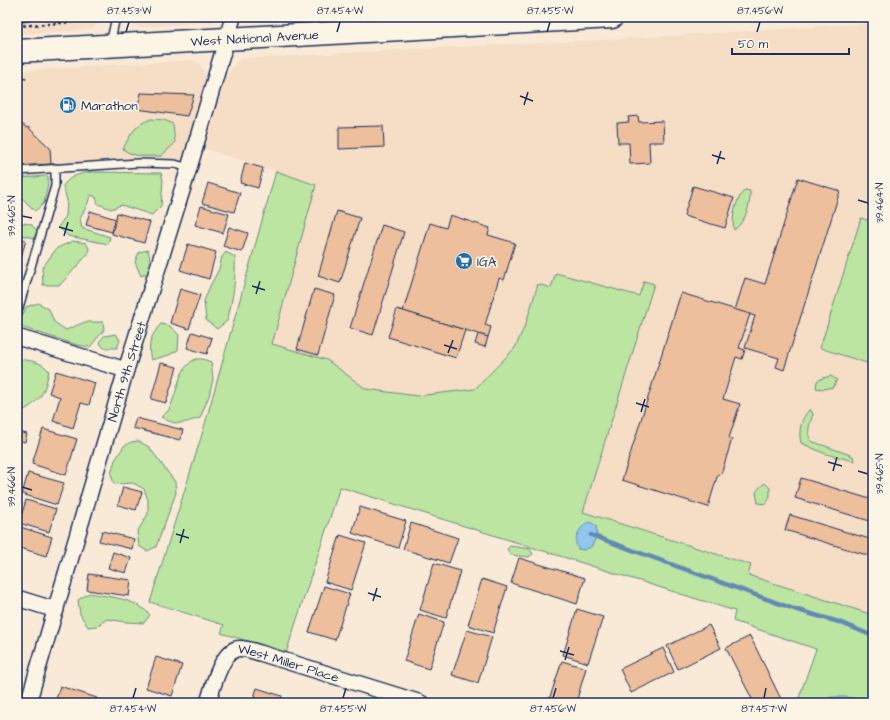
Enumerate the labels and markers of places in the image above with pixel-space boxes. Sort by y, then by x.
fuel station icon: Marathon [58,95,78,115]
place label: Marathon [81,97,138,115]
supermarket icon: IGA [454,251,474,271]
place label: IGA [477,253,497,271]

